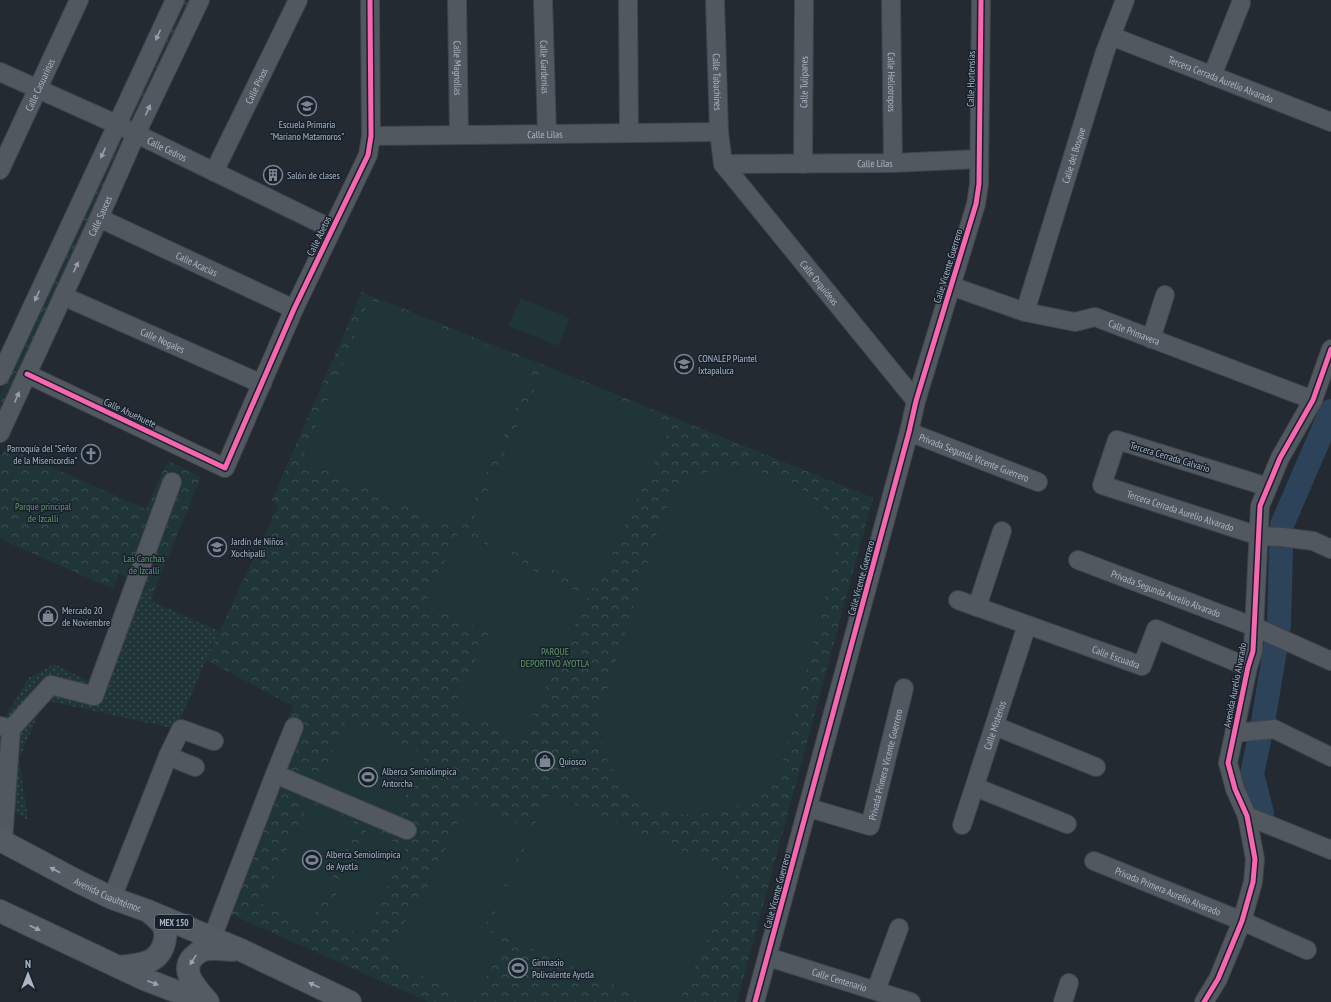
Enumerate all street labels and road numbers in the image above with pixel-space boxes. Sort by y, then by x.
street label: Calle Gardenias [538,40,552,95]
street label: Calle Magnolias [451,41,465,96]
street label: Calle Hortensias [964,50,978,107]
street label: Calle Heliotropos [885,52,899,113]
street label: Calle Tabachines [710,53,725,111]
street label: Tercera Cerrada Aurelio Alvarado [1166,53,1275,105]
street label: Calle Tulipanes [797,55,810,108]
street label: Calle Casuarinas [22,56,58,113]
street label: Calle Pinos [242,65,271,106]
street label: Calle del Bosque [1059,126,1088,185]
street label: Calle Lilas [527,127,563,141]
street label: Calle Cedros [145,134,190,164]
street label: Calle Lilas [857,156,893,170]
street label: Calle Sauces [85,193,115,238]
street label: Calle Abetos [304,213,334,258]
street label: Calle Vicente Guerrero [931,227,965,305]
street label: Calle Acacias [174,248,220,279]
street label: Calle Orquídeas [797,257,842,308]
street label: Calle Primavera [1107,316,1162,348]
street label: Calle Nogales [138,325,188,356]
street label: Calle Ahuehuete [102,395,158,431]
street label: Privada Segunda Vicente Guerrero [917,430,1031,484]
street label: Tercera Cerrada Calvario [1128,439,1212,475]
street label: Tercera Cerrada Aurelio Alvarado [1125,487,1236,534]
street label: Calle Vicente Guerrero [845,539,877,617]
street label: Privada Segunda Aurelio Alvarado [1109,567,1223,620]
street label: Avenida Aurelio Alvarado [1220,641,1250,729]
street label: Calle Escuadra [1090,642,1142,671]
street label: Calle Misterios [980,698,1009,751]
street label: Privada Primera Vicente Guerrero [865,708,905,821]
street label: Calle Vicente Guerrero [761,852,793,930]
street label: Privada Primera Aurelio Alvarado [1113,864,1223,918]
street label: Avenida Cuauhtémoc [72,874,144,915]
road number: MEX 150 [155,915,193,929]
street label: Calle Centenario [811,965,869,994]

